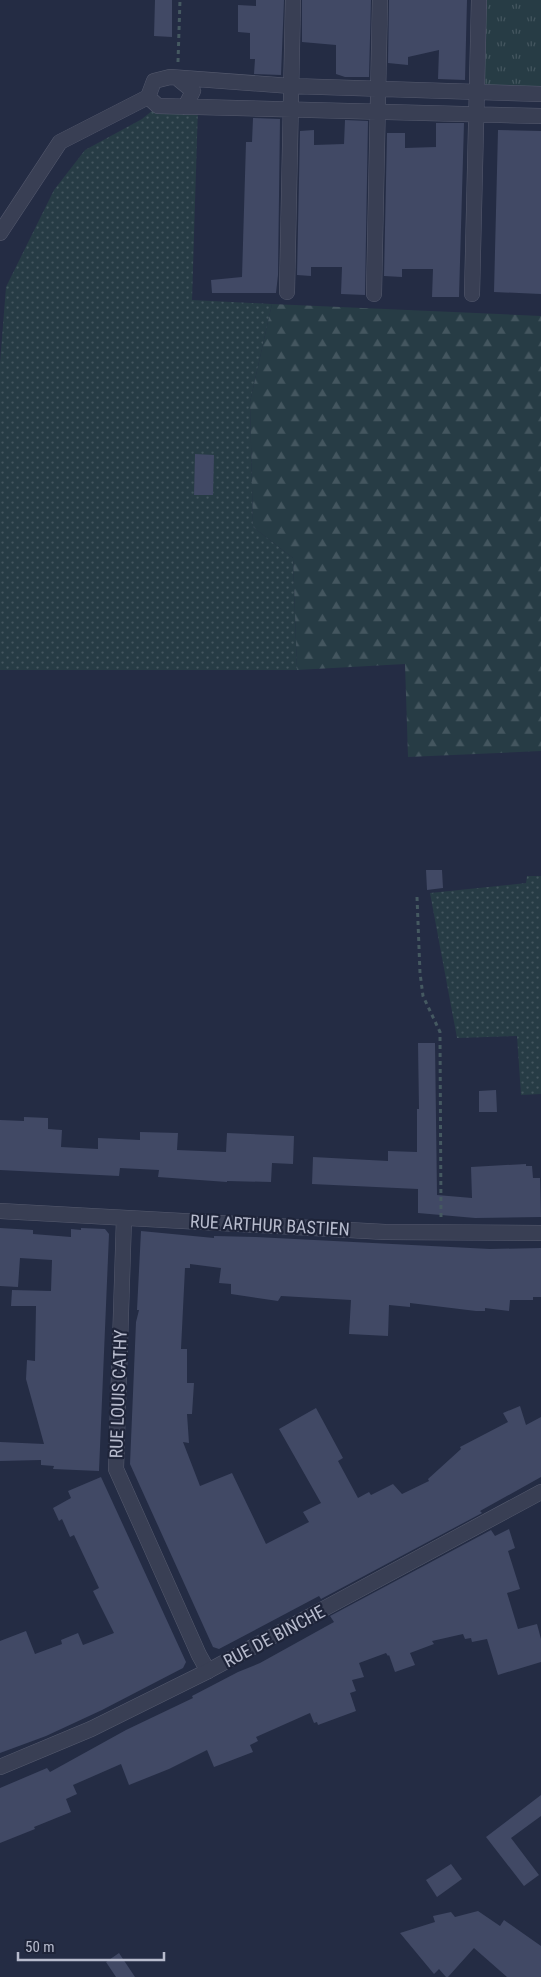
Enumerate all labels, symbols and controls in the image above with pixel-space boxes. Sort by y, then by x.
street label: RUE ARTHUR BASTIEN [190,1210,350,1240]
street label: RUE LOUIS CATHY [105,1329,131,1459]
street label: RUE DE BINCHE [220,1600,328,1672]
scale bar [18,1930,164,1962]
text: 50 m [25,1938,55,1956]

